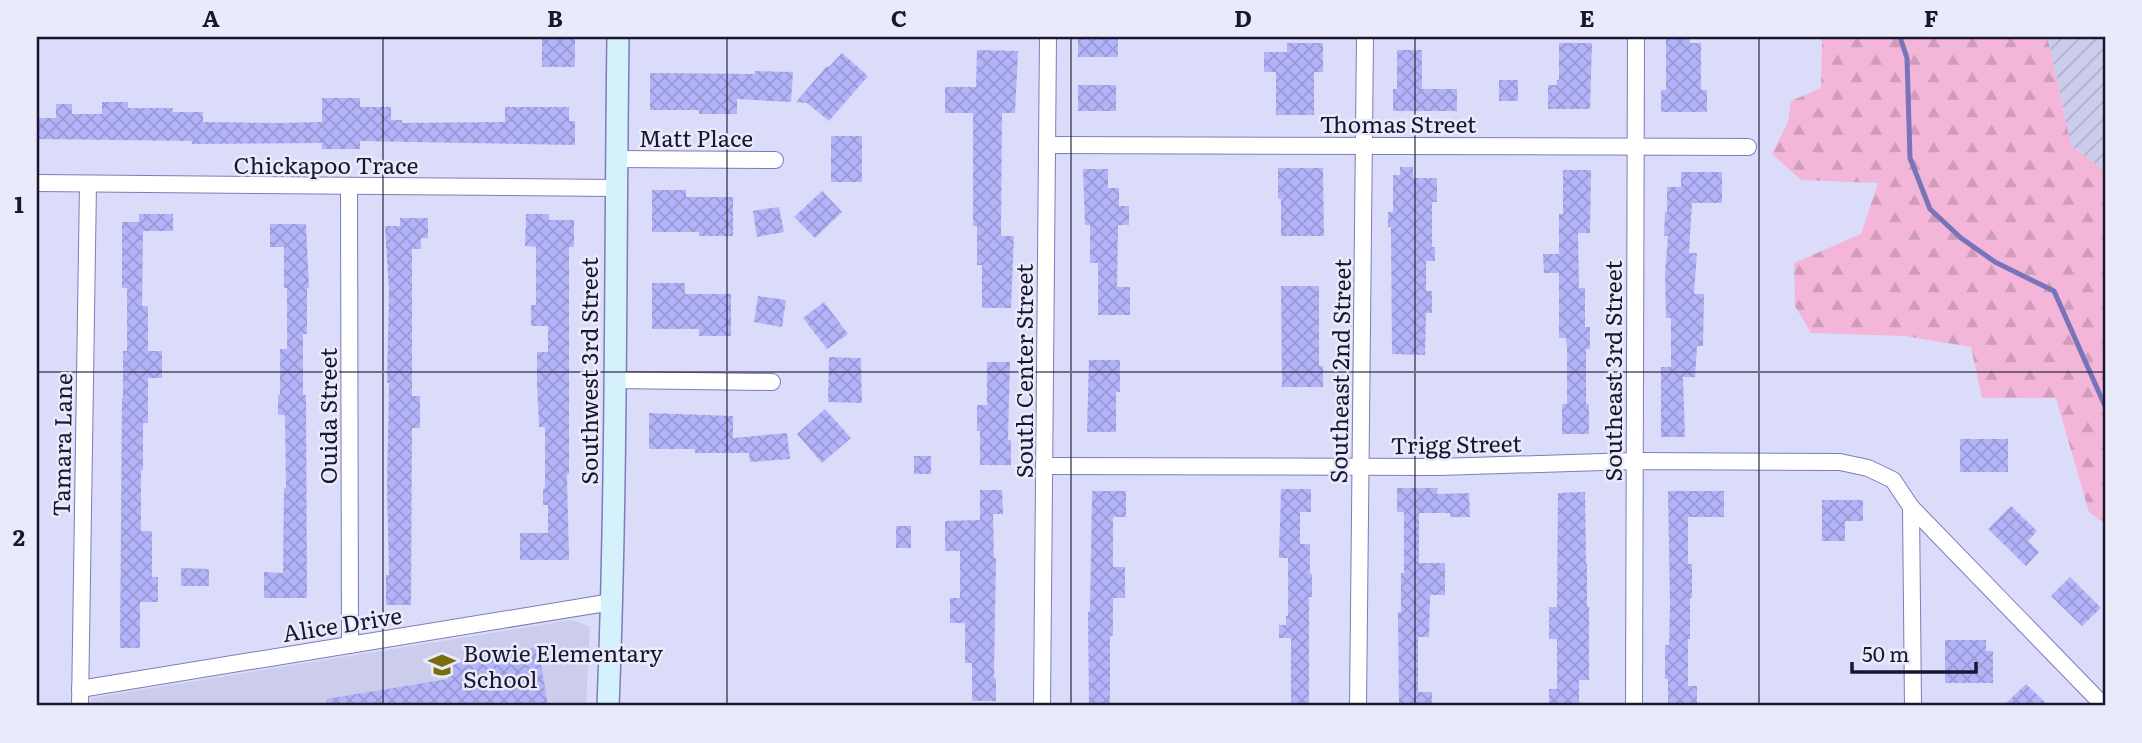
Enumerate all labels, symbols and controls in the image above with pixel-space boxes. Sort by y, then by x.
text: A [202,0,220,34]
text: B [547,0,563,34]
text: C [891,0,907,34]
text: D [1234,0,1252,34]
text: E [1579,0,1595,34]
text: F [1924,0,1939,34]
street label: Thomas Street [1320,106,1477,140]
street label: Matt Place [639,120,753,154]
street label: Chickapoo Trace [234,147,418,181]
text: 1 [14,186,24,220]
street label: Southwest 3rd Street [571,257,605,485]
street label: Southeast 2nd Street [1320,258,1358,484]
street label: Southeast 3rd Street [1595,260,1629,482]
street label: South Center Street [1006,263,1040,478]
street label: Ouida Street [310,347,344,484]
street label: Tamara Lane [43,373,79,517]
street label: Trigg Street [1390,425,1522,461]
text: 2 [13,519,25,553]
street label: Alice Drive [280,597,404,649]
scale bar [1852,631,1976,675]
place label: Bowie Elementary School [463,635,664,695]
text: 50 m [1862,637,1909,668]
school or university icon: Bowie Elementary School [427,650,457,680]

